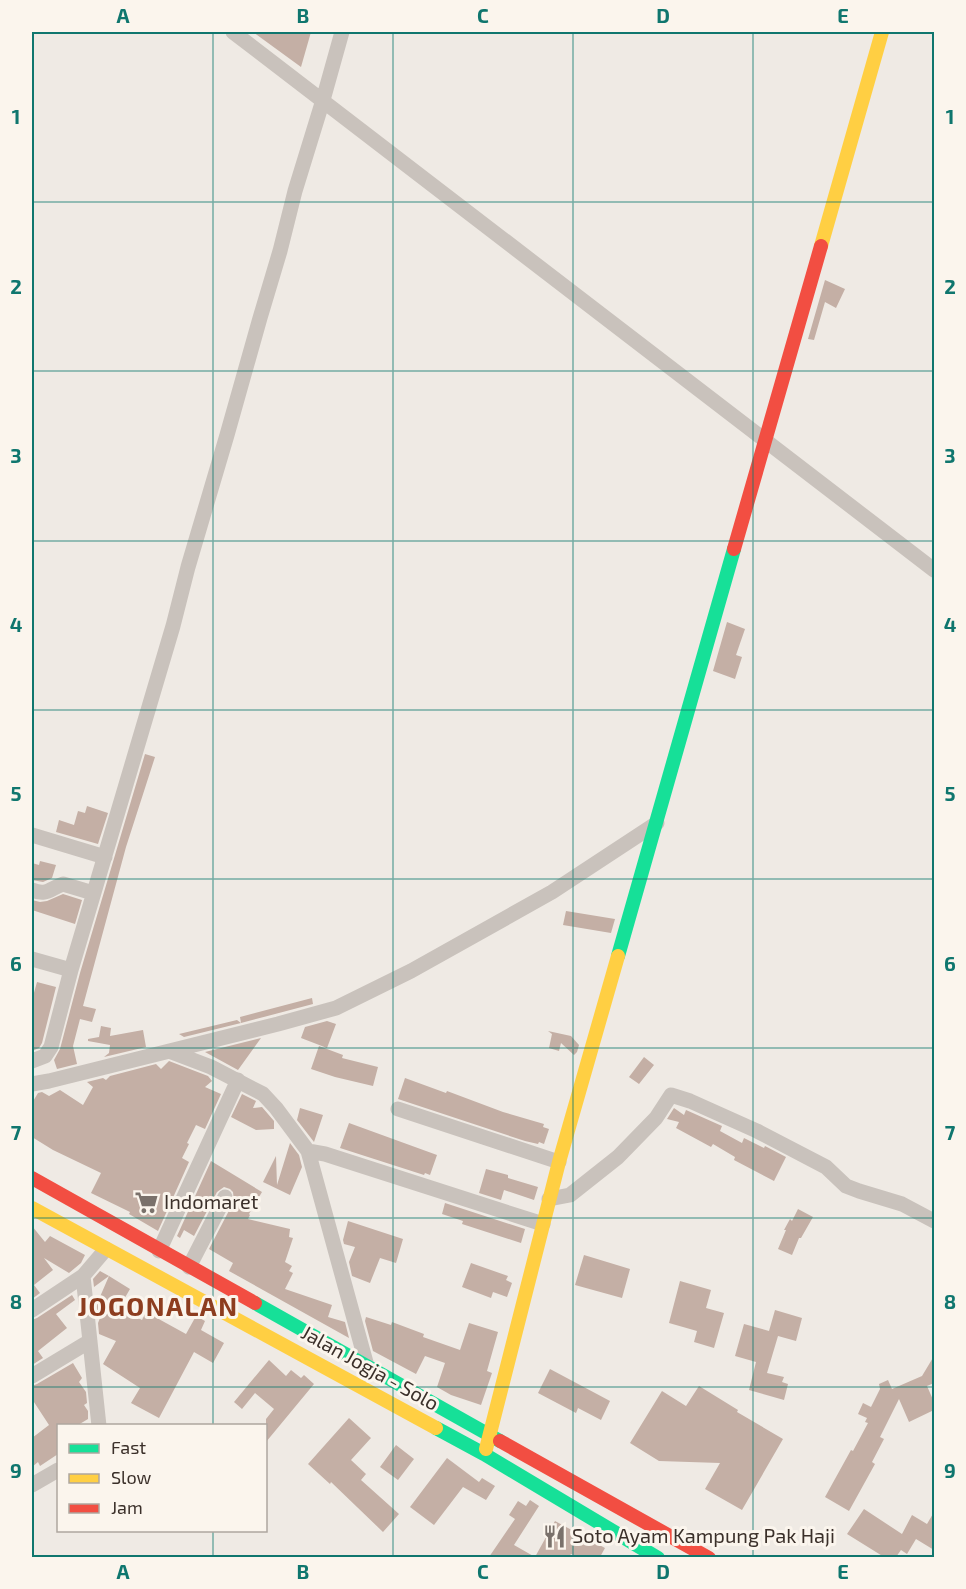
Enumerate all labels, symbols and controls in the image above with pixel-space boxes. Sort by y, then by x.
text: A [116,3,130,27]
text: B [297,3,309,27]
text: C [477,3,489,27]
text: D [656,3,670,27]
text: E [837,3,849,27]
text: 1 [12,104,20,128]
text: 1 [946,104,954,128]
text: 2 [10,274,22,298]
text: 2 [944,274,956,298]
text: 3 [10,443,22,467]
text: 3 [944,443,956,467]
text: 4 [10,612,23,636]
text: 4 [944,612,957,636]
text: 5 [10,781,22,805]
text: 5 [944,781,956,805]
text: 6 [10,951,22,975]
text: 6 [944,951,956,975]
text: 7 [11,1120,22,1144]
text: 7 [945,1120,956,1144]
supermarket icon: Indomaret [133,1189,159,1215]
place label: Indomaret [164,1189,259,1213]
text: 8 [10,1289,22,1313]
text: 8 [944,1289,956,1313]
district label: JOGONALAN [77,1290,239,1321]
street label: Jalan Jogja - Solo [298,1319,443,1415]
legend [57,1424,267,1532]
text: Fast [111,1436,146,1458]
text: 9 [10,1458,22,1482]
text: 9 [944,1458,956,1482]
text: Slow [111,1466,152,1488]
text: Jam [111,1496,143,1518]
restaurant icon: Soto Ayam Kampung Pak Haji [541,1523,567,1549]
place label: Soto Ayam Kampung Pak Haji [572,1523,835,1547]
text: A [116,1559,130,1583]
text: B [297,1559,309,1583]
text: C [477,1559,489,1583]
text: D [656,1559,670,1583]
text: E [837,1559,849,1583]

